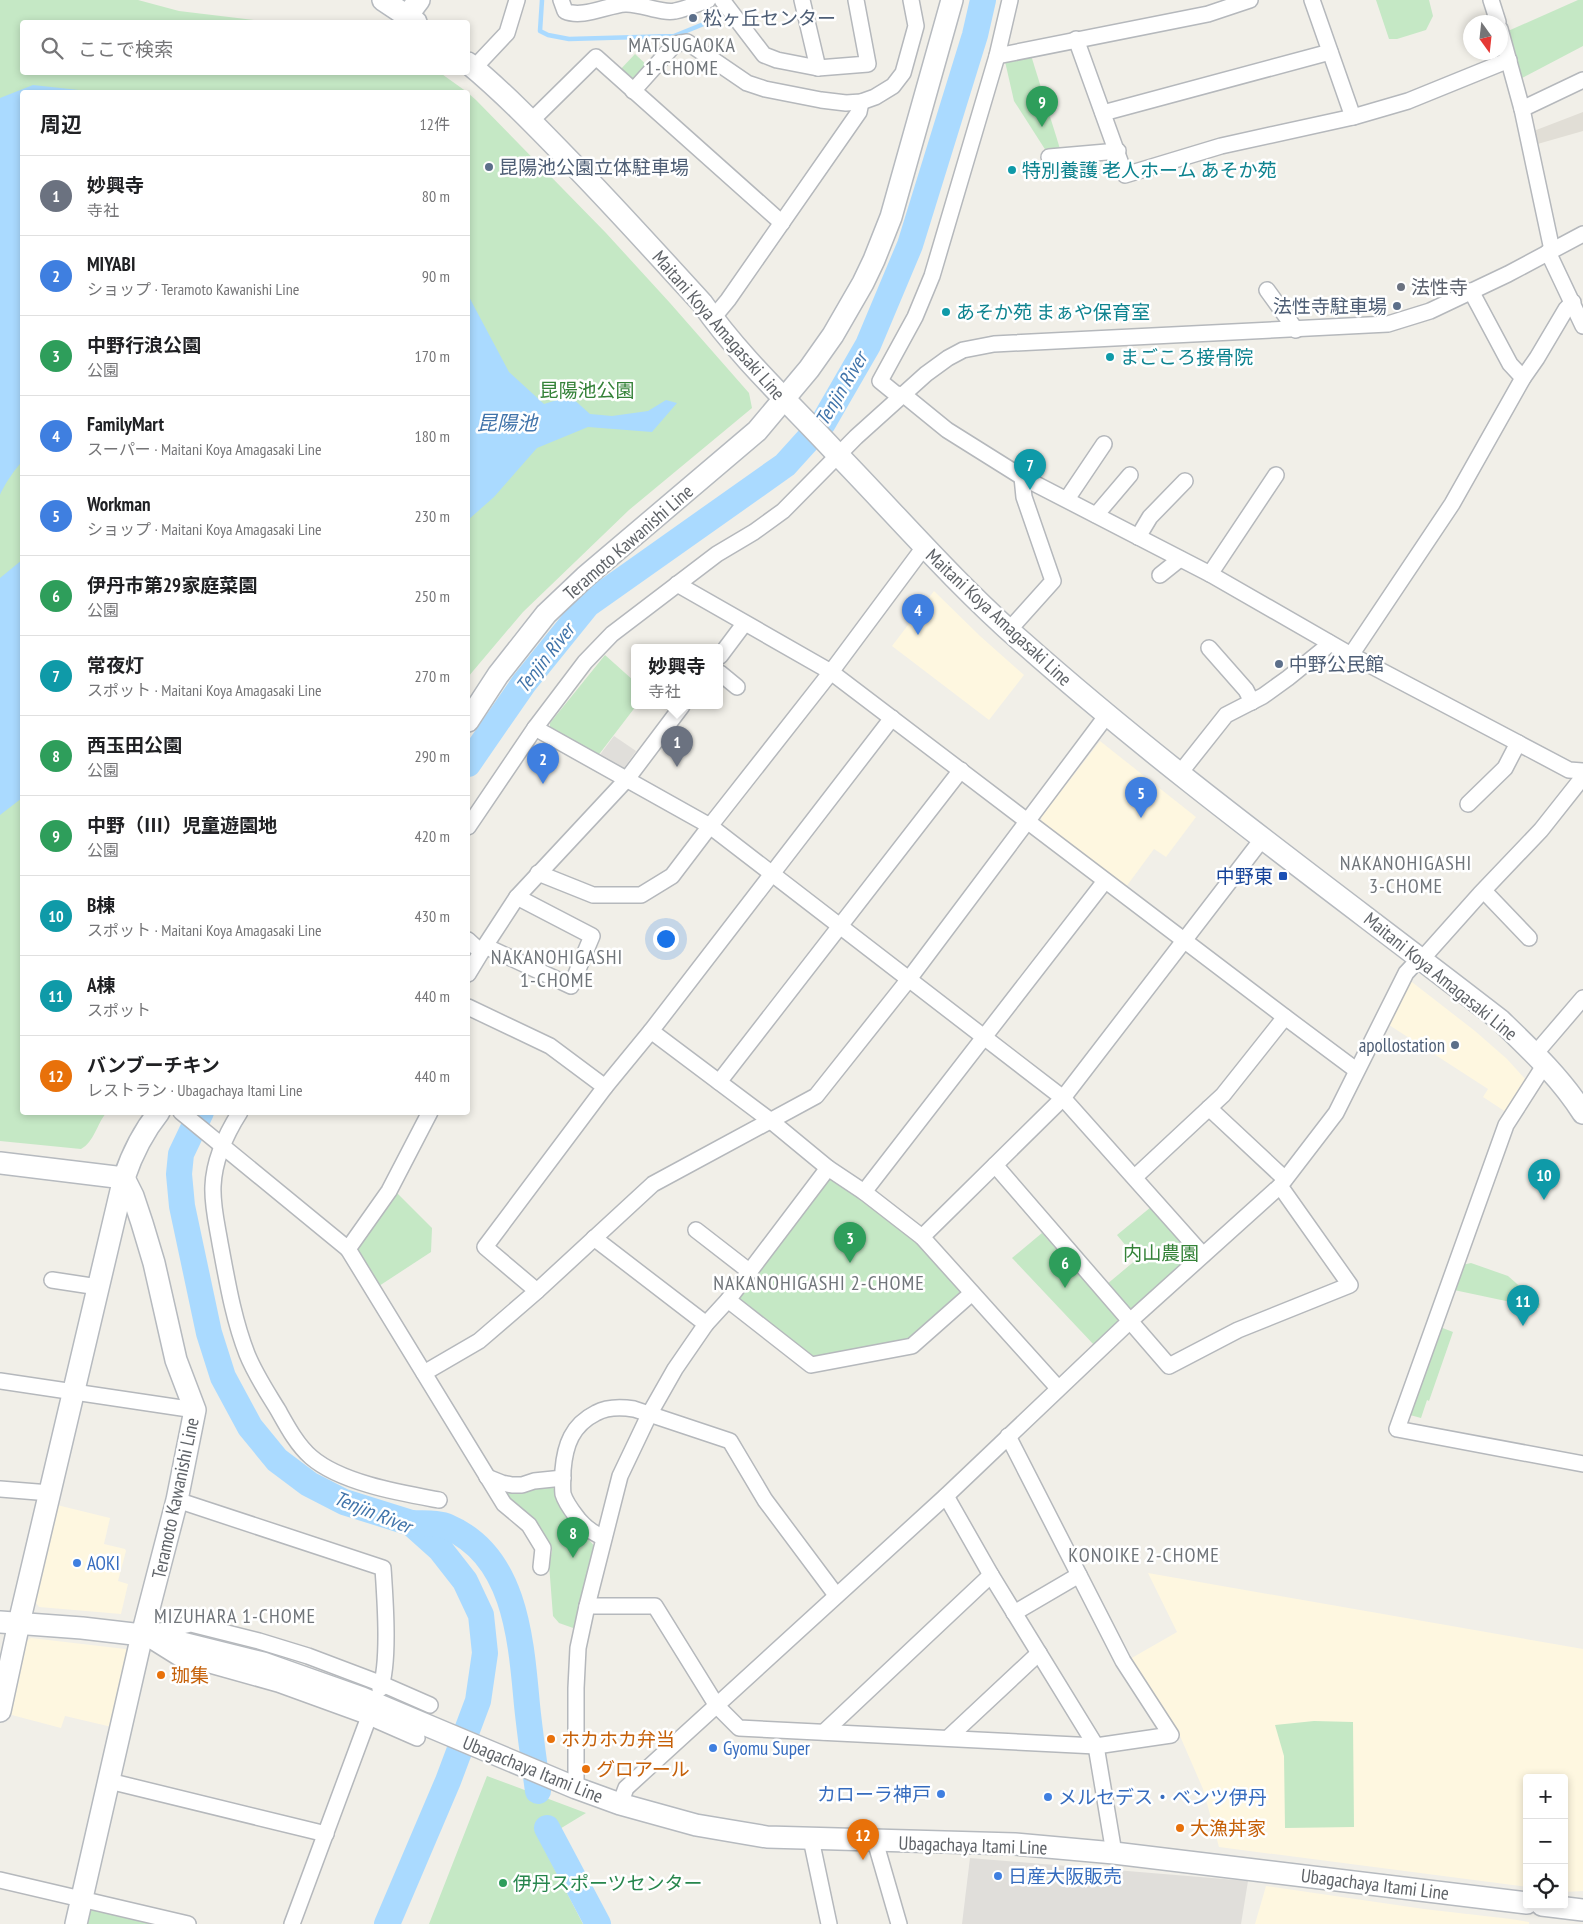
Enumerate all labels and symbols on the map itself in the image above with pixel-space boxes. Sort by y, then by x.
place label: 松ヶ丘センター [703,6,836,30]
marker: 松ヶ丘センター [687,12,699,24]
north arrow [1463,15,1508,60]
district label: MATSUGAOKA 1-CHOME [628,32,736,81]
pin: 9 [1026,86,1058,127]
place label: 昆陽池公園立体駐車場 [499,155,689,179]
place label: 特別養護 老人ホーム あそか苑 [1022,158,1277,182]
marker: 昆陽池公園立体駐車場 [483,161,495,173]
marker: 特別養護 老人ホーム あそか苑 [1006,164,1018,176]
street label: Maitani Koya Amagasaki Line [647,245,791,405]
place label: 法性寺 [1411,275,1468,299]
marker: 法性寺 [1395,281,1407,293]
place label: 法性寺駐車場 [1273,294,1387,318]
place label: あそか苑 まぁや保育室 [956,300,1150,324]
marker: 法性寺駐車場 [1391,300,1403,312]
marker: あそか苑 まぁや保育室 [940,306,952,318]
water label: Tenjin River [809,345,874,430]
place label: まごころ接骨院 [1120,345,1253,369]
marker: まごころ接骨院 [1104,351,1116,363]
park label: 昆陽池公園 [539,378,635,402]
water label: 昆陽池 [477,410,539,436]
pin: 7 [1014,449,1046,490]
street label: Teramoto Kawanishi Line [558,479,698,605]
street label: Maitani Koya Amagasaki Line [921,543,1077,691]
pin: 4 [902,594,934,635]
water label: Tenjin River [510,616,582,698]
place label: 中野公民館 [1289,652,1384,676]
marker: 中野公民館 [1273,658,1285,670]
pin: 1 [661,726,693,767]
pin: 2 [527,743,559,784]
pin: 5 [1125,777,1157,818]
district label: NAKANOHIGASHI 3-CHOME [1340,850,1472,899]
place label: 中野東 [1216,864,1273,888]
marker: 中野東 [1277,870,1289,882]
street label: Maitani Koya Amagasaki Line [1359,907,1523,1045]
your location [653,926,679,952]
district label: NAKANOHIGASHI 1-CHOME [491,944,623,993]
place label: apollostation [1359,1033,1445,1057]
marker: apollostation [1449,1039,1461,1051]
pin: 10 [1528,1159,1560,1200]
pin: 3 [834,1222,866,1263]
park label: 内山農園 [1123,1241,1199,1265]
pin: 6 [1049,1247,1081,1288]
district label: NAKANOHIGASHI 2-CHOME [713,1270,925,1296]
pin: 11 [1507,1285,1539,1326]
street label: Teramoto Kawanishi Line [146,1415,204,1581]
water label: Tenjin River [331,1485,418,1540]
pin: 8 [557,1517,589,1558]
district label: KONOIKE 2-CHOME [1068,1542,1220,1568]
place label: AOKI [87,1551,120,1575]
marker: AOKI [71,1557,83,1569]
district label: MIZUHARA 1-CHOME [154,1603,316,1629]
place label: 珈集 [171,1663,209,1687]
marker: 珈集 [155,1669,167,1681]
place label: ホカホカ弁当 [561,1727,675,1751]
street label: Ubagachaya Itami Line [459,1730,607,1808]
marker: ホカホカ弁当 [545,1733,557,1745]
place label: Gyomu Super [723,1736,811,1760]
marker: Gyomu Super [707,1742,719,1754]
place label: グロアール [596,1757,690,1781]
marker: グロアール [580,1763,592,1775]
place label: カローラ神戸 [817,1782,931,1806]
place label: メルセデス・ベンツ伊丹 [1058,1785,1267,1809]
marker: カローラ神戸 [935,1788,947,1800]
marker: メルセデス・ベンツ伊丹 [1042,1791,1054,1803]
place label: 大漁丼家 [1190,1816,1266,1840]
pin: 12 [847,1819,879,1860]
marker: 大漁丼家 [1174,1822,1186,1834]
street label: Ubagachaya Itami Line [898,1830,1048,1860]
street label: Ubagachaya Itami Line [1300,1863,1451,1905]
place label: 日産大阪販売 [1008,1864,1122,1888]
marker: 日産大阪販売 [992,1870,1004,1882]
place label: 伊丹スポーツセンター [513,1871,703,1895]
marker: 伊丹スポーツセンター [497,1877,509,1889]

